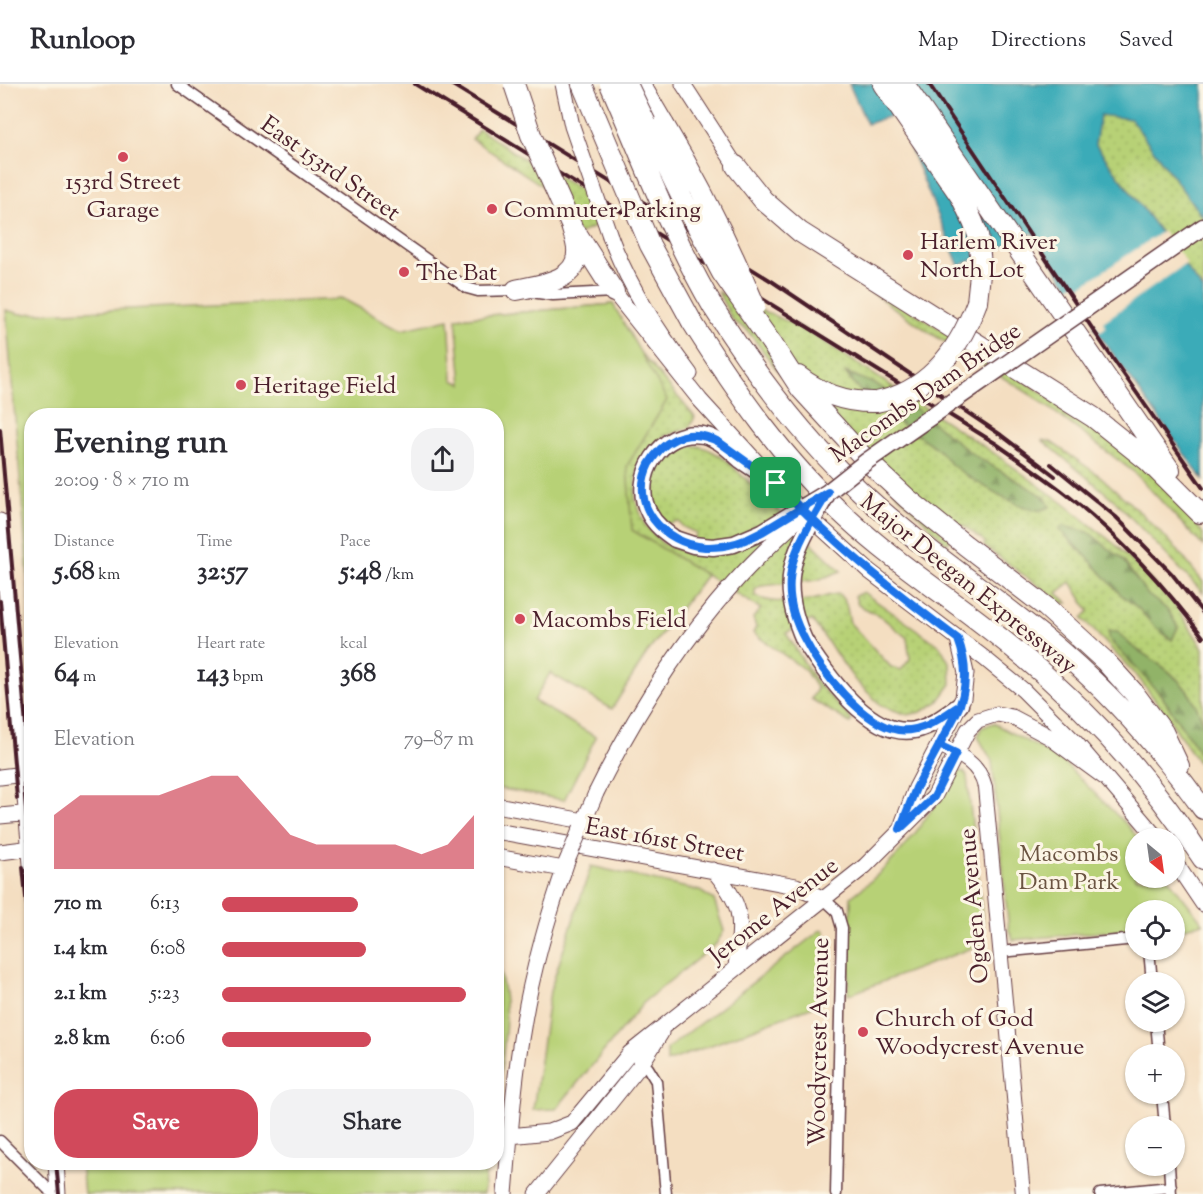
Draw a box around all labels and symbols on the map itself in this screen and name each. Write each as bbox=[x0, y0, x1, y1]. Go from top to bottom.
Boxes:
street label: East 153rd Street bbox=[253, 109, 407, 231]
marker: 153rd Street Garage bbox=[116, 150, 130, 164]
place label: 153rd Street Garage bbox=[65, 166, 181, 228]
place label: Commuter Parking bbox=[504, 194, 701, 228]
marker: Commuter Parking bbox=[485, 202, 499, 216]
place label: Harlem River North Lot bbox=[920, 226, 1057, 288]
marker: Harlem River North Lot bbox=[901, 248, 915, 262]
place label: The Bat bbox=[416, 257, 497, 291]
marker: The Bat bbox=[397, 265, 411, 279]
street label: Macombs Dam Bridge bbox=[824, 315, 1028, 472]
place label: Heritage Field bbox=[253, 370, 397, 404]
marker: Heritage Field bbox=[234, 378, 248, 392]
pin bbox=[750, 457, 801, 508]
street label: Major Deegan Expressway bbox=[852, 486, 1084, 683]
place label: Macombs Field bbox=[532, 604, 687, 638]
marker: Macombs Field bbox=[513, 612, 527, 626]
street label: East 161st Street bbox=[582, 810, 747, 872]
street label: Ogden Avenue bbox=[951, 827, 999, 985]
north arrow bbox=[1125, 828, 1185, 888]
park label: Macombs Dam Park bbox=[1019, 838, 1119, 900]
street label: Jerome Avenue bbox=[701, 850, 846, 974]
street label: Woodycrest Avenue bbox=[801, 937, 839, 1147]
place label: Church of God Woodycrest Avenue bbox=[875, 1003, 1084, 1065]
marker: Church of God Woodycrest Avenue bbox=[856, 1025, 870, 1039]

